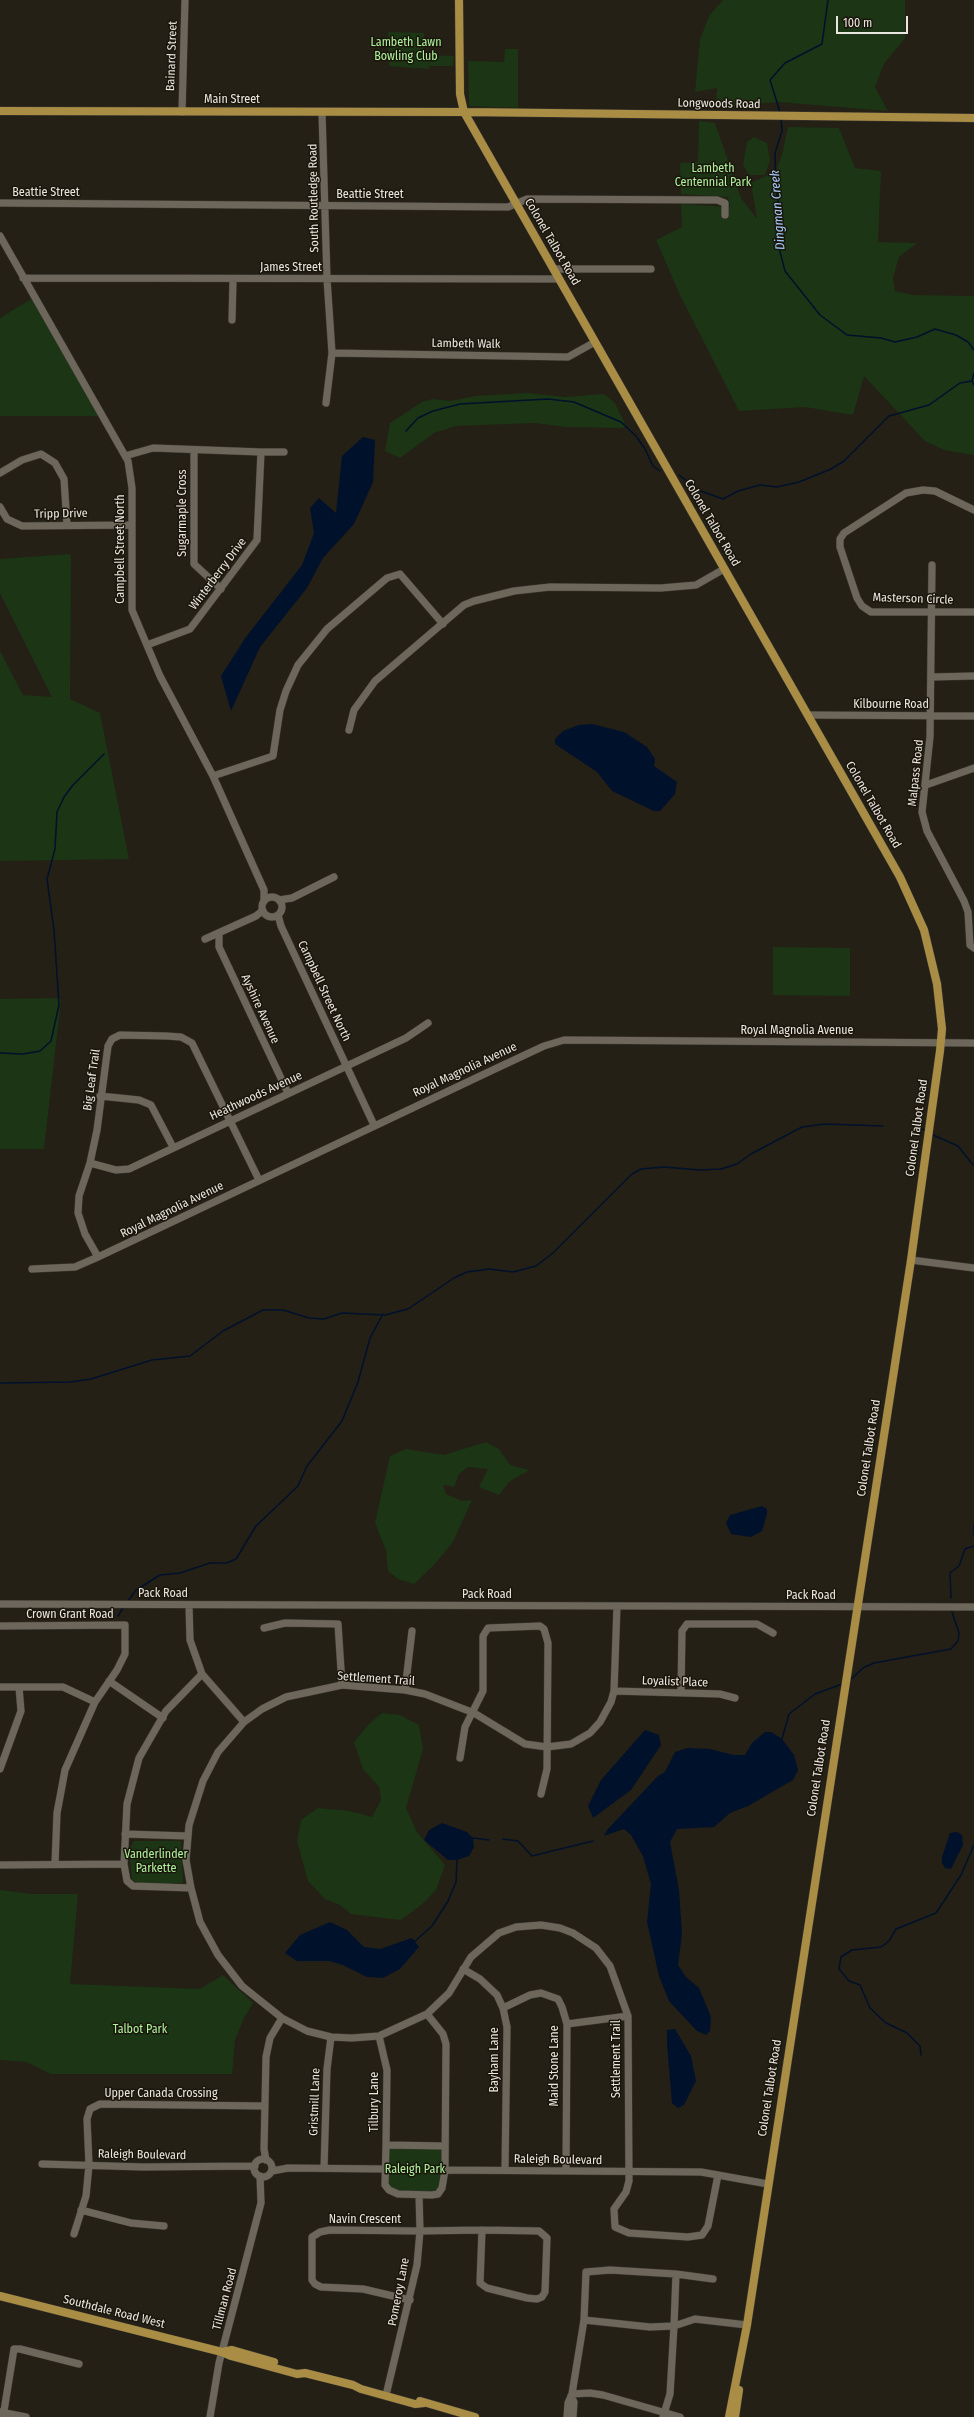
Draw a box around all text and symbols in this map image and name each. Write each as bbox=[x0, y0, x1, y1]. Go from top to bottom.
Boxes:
scale bar bbox=[838, 8, 910, 34]
text: 100 m bbox=[843, 16, 872, 30]
street label: Bainard Street bbox=[164, 21, 180, 91]
park label: Lambeth Lawn Bowling Club bbox=[371, 36, 441, 64]
street label: Main Street bbox=[204, 93, 260, 107]
street label: Longwoods Road bbox=[677, 96, 761, 112]
street label: South Routledge Road bbox=[306, 143, 322, 253]
park label: Lambeth Centennial Park bbox=[675, 162, 751, 190]
water label: Dingman Creek bbox=[767, 169, 789, 251]
street label: Beattie Street bbox=[12, 186, 80, 200]
street label: Beattie Street bbox=[336, 188, 404, 202]
street label: Colonel Talbot Road bbox=[521, 196, 583, 288]
street label: James Street bbox=[260, 261, 322, 275]
street label: Lambeth Walk bbox=[431, 336, 501, 352]
street label: Sugarmaple Cross bbox=[176, 469, 190, 557]
street label: Colonel Talbot Road bbox=[681, 477, 743, 569]
street label: Campbell Street North bbox=[114, 494, 128, 604]
street label: Tripp Drive bbox=[34, 506, 88, 522]
street label: Winterberry Drive bbox=[186, 535, 250, 613]
street label: Masterson Circle bbox=[872, 590, 954, 608]
street label: Kilbourne Road bbox=[853, 698, 929, 712]
street label: Malpass Road bbox=[905, 739, 927, 807]
street label: Colonel Talbot Road bbox=[842, 759, 904, 851]
street label: Campbell Street North bbox=[294, 938, 354, 1044]
street label: Ayshire Avenue bbox=[238, 972, 282, 1046]
street label: Royal Magnolia Avenue bbox=[740, 1024, 854, 1038]
street label: Royal Magnolia Avenue bbox=[411, 1040, 519, 1100]
street label: Big Leaf Trail bbox=[81, 1048, 103, 1112]
street label: Heathwoods Avenue bbox=[208, 1068, 304, 1124]
street label: Colonel Talbot Road bbox=[903, 1078, 931, 1178]
street label: Royal Magnolia Avenue bbox=[118, 1179, 226, 1241]
street label: Colonel Talbot Road bbox=[854, 1398, 884, 1498]
street label: Pack Road bbox=[138, 1587, 188, 1601]
street label: Pack Road bbox=[462, 1588, 512, 1602]
street label: Pack Road bbox=[786, 1589, 836, 1603]
street label: Crown Grant Road bbox=[26, 1608, 114, 1622]
street label: Settlement Trail bbox=[337, 1669, 415, 1689]
street label: Loyalist Place bbox=[642, 1674, 708, 1690]
street label: Colonel Talbot Road bbox=[804, 1718, 834, 1818]
park label: Vanderlinder Parkette bbox=[124, 1848, 188, 1876]
street label: Settlement Trail bbox=[610, 2020, 624, 2098]
park label: Talbot Park bbox=[113, 2023, 167, 2037]
street label: Maid Stone Lane bbox=[548, 2025, 562, 2107]
street label: Bayham Lane bbox=[488, 2027, 502, 2093]
street label: Colonel Talbot Road bbox=[755, 2038, 785, 2138]
street label: Gristmill Lane bbox=[307, 2068, 323, 2136]
street label: Tilbury Lane bbox=[368, 2072, 382, 2132]
street label: Upper Canada Crossing bbox=[104, 2087, 218, 2101]
street label: Raleigh Boulevard bbox=[98, 2147, 186, 2163]
street label: Raleigh Boulevard bbox=[514, 2152, 602, 2168]
park label: Raleigh Park bbox=[385, 2163, 445, 2177]
street label: Navin Crescent bbox=[329, 2213, 401, 2227]
street label: Pomeroy Lane bbox=[385, 2257, 413, 2327]
street label: Tillman Road bbox=[210, 2266, 240, 2332]
street label: Southdale Road West bbox=[62, 2292, 166, 2332]

